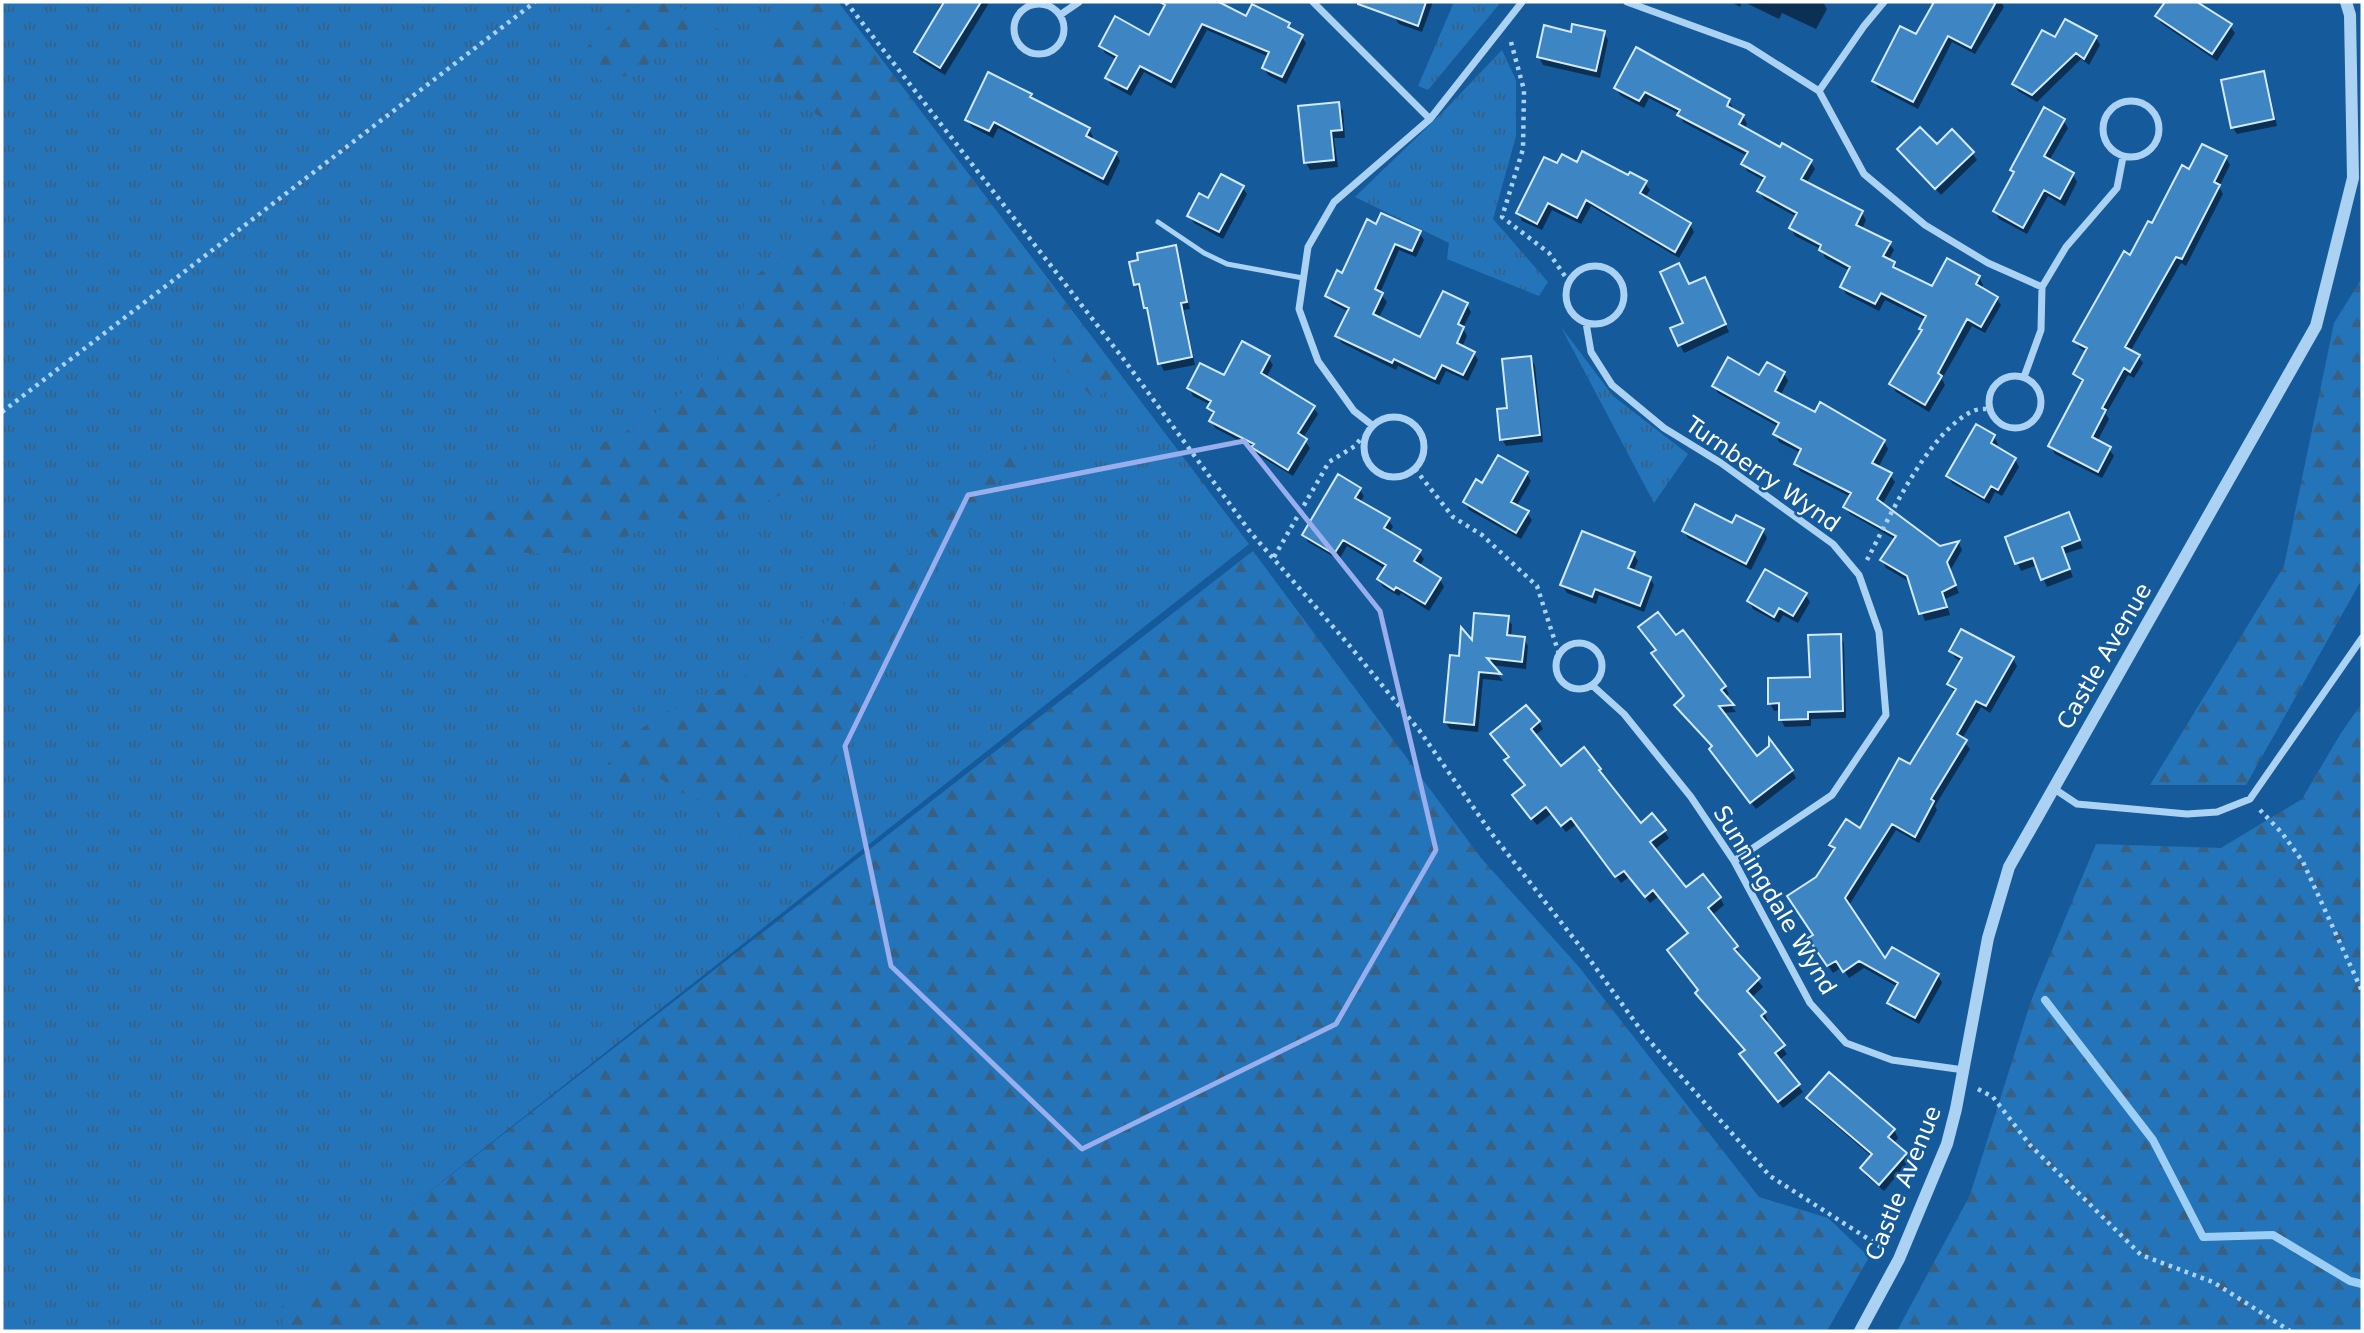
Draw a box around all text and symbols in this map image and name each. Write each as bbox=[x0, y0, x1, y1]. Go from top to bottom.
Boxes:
street label: Turnberry Wynd bbox=[1680, 411, 1845, 537]
street label: Castle Avenue bbox=[2052, 578, 2156, 734]
street label: Sunningdale Wynd bbox=[1708, 801, 1842, 999]
street label: Castle Avenue bbox=[1860, 1102, 1946, 1264]

